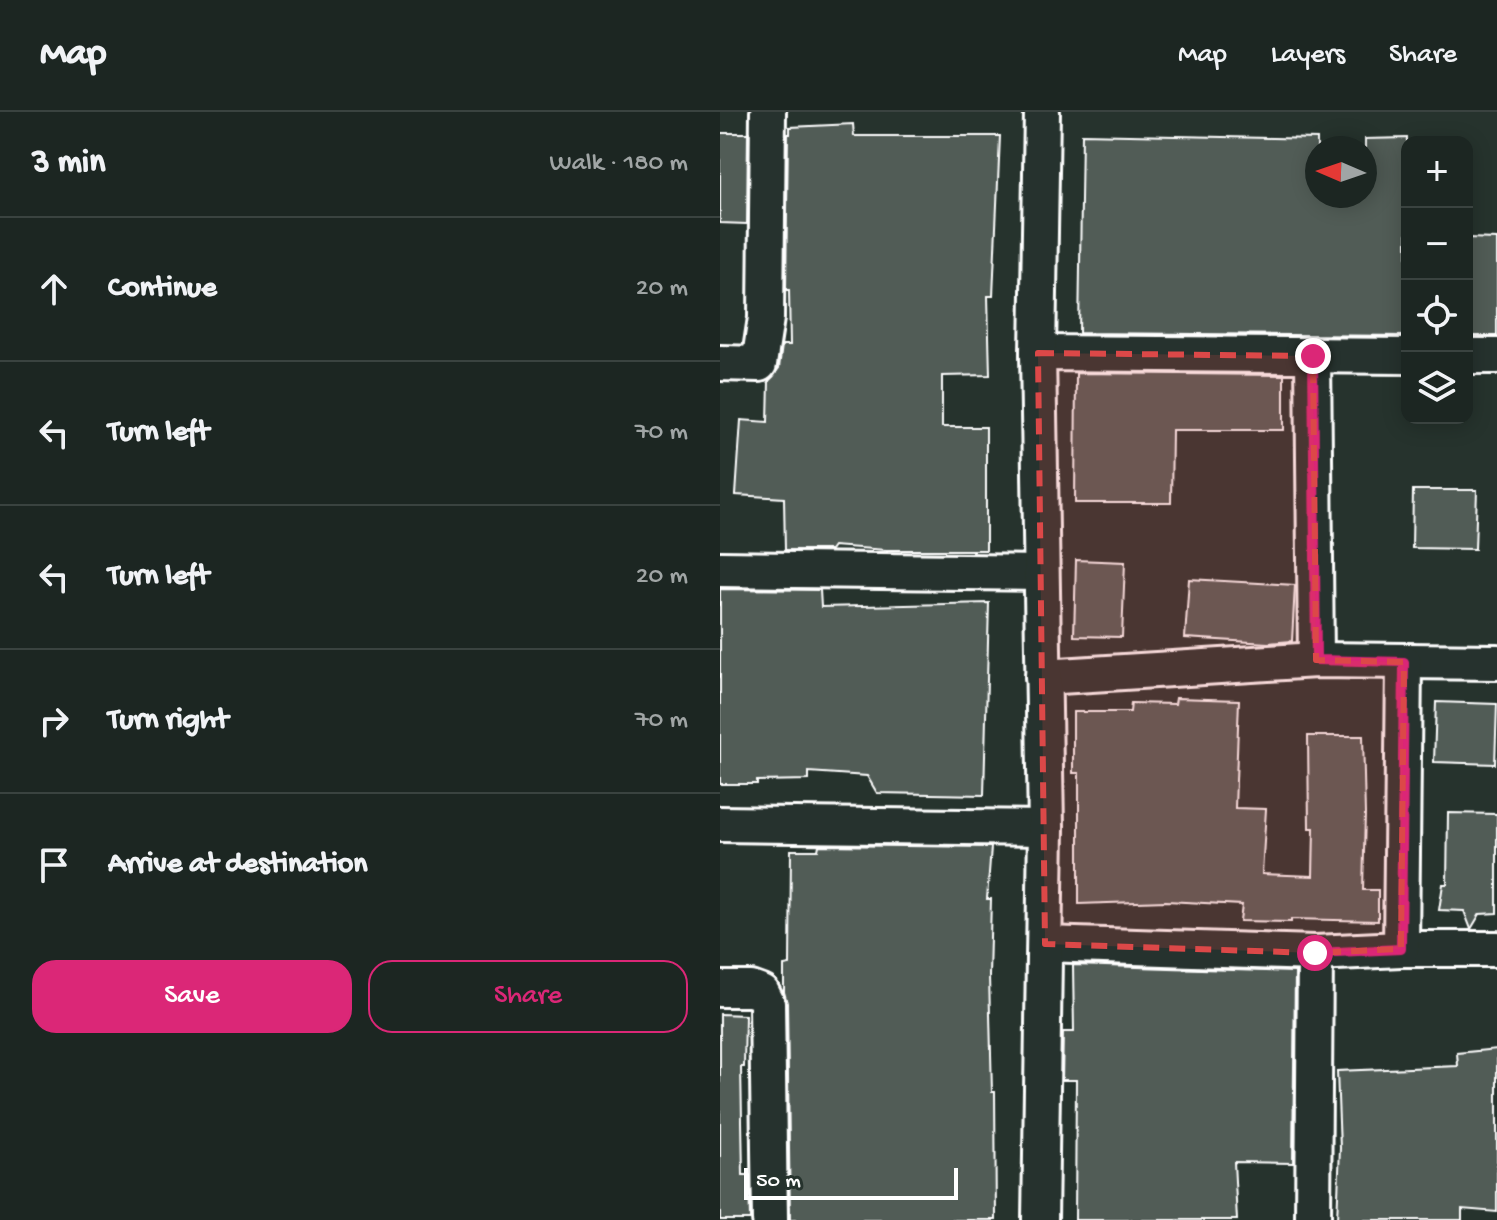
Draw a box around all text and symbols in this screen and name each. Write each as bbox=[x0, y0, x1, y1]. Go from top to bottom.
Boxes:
text: Map bbox=[40, 33, 106, 77]
text: Map bbox=[1178, 39, 1227, 72]
text: Layers bbox=[1271, 39, 1345, 72]
text: Share bbox=[1389, 39, 1457, 72]
north arrow bbox=[1305, 136, 1377, 208]
map controls bbox=[1401, 136, 1473, 424]
button: + bbox=[1401, 136, 1473, 208]
text: 3 min bbox=[32, 144, 105, 184]
text: Walk · 180 m bbox=[550, 149, 688, 180]
button: − bbox=[1401, 208, 1473, 280]
icon: ahead bbox=[32, 267, 76, 311]
text: Continue bbox=[108, 272, 217, 307]
text: 20 m bbox=[636, 274, 688, 305]
button: locate bbox=[1401, 280, 1473, 352]
route end bbox=[1295, 338, 1331, 374]
button: layers bbox=[1401, 352, 1473, 424]
icon: left bbox=[32, 411, 76, 455]
text: Turn left bbox=[108, 416, 209, 451]
text: 70 m bbox=[635, 418, 688, 449]
icon: left bbox=[32, 555, 76, 599]
text: Turn left bbox=[108, 560, 209, 595]
text: 20 m bbox=[636, 562, 688, 593]
icon: right bbox=[32, 699, 76, 743]
text: Turn right bbox=[108, 704, 228, 739]
text: 70 m bbox=[635, 706, 688, 737]
icon: arrive bbox=[32, 843, 76, 887]
text: Arrive at destination bbox=[108, 848, 368, 883]
route start bbox=[1297, 935, 1333, 971]
button: Save bbox=[32, 960, 352, 1033]
button: Share bbox=[368, 960, 688, 1033]
scale bar bbox=[744, 1164, 958, 1200]
text: 50 m bbox=[756, 1169, 801, 1195]

